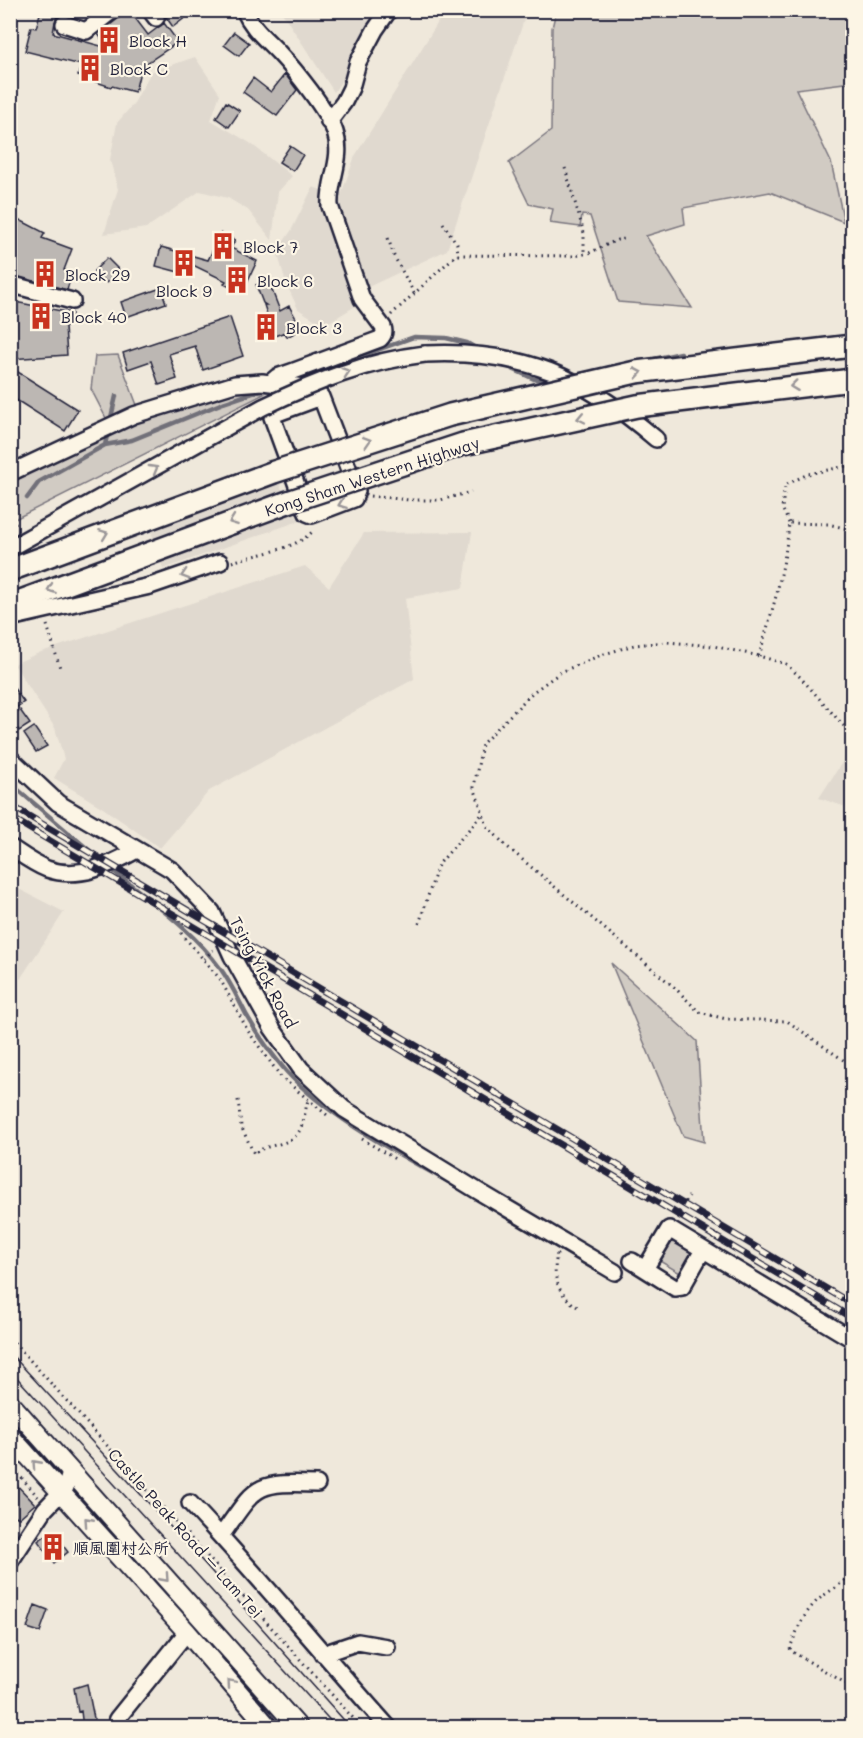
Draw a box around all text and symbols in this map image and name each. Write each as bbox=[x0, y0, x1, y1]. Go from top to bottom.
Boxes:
building icon: Block H bbox=[94, 25, 124, 55]
place label: Block H bbox=[129, 30, 187, 51]
building icon: Block C bbox=[75, 53, 105, 83]
place label: Block C bbox=[110, 58, 168, 79]
building icon: Block 7 bbox=[208, 231, 238, 261]
place label: Block 7 bbox=[243, 236, 298, 257]
building icon: Block 9 bbox=[169, 248, 199, 278]
building icon: Block 29 bbox=[30, 259, 60, 289]
place label: Block 29 bbox=[65, 264, 130, 285]
building icon: Block 6 bbox=[222, 265, 252, 295]
place label: Block 6 bbox=[257, 270, 313, 291]
place label: Block 9 bbox=[156, 280, 212, 301]
building icon: Block 40 bbox=[26, 301, 56, 331]
place label: Block 40 bbox=[61, 306, 127, 327]
building icon: Block 3 bbox=[251, 312, 281, 342]
place label: Block 3 bbox=[286, 317, 342, 338]
one-way arrow bbox=[340, 366, 351, 379]
one-way arrow bbox=[633, 367, 642, 379]
one-way arrow bbox=[790, 380, 799, 392]
one-way arrow bbox=[576, 411, 586, 424]
street label: Kong Sham Western Highway bbox=[262, 431, 482, 521]
one-way arrow bbox=[361, 436, 372, 448]
one-way arrow bbox=[147, 465, 158, 476]
one-way arrow bbox=[337, 497, 348, 509]
one-way arrow bbox=[229, 514, 239, 527]
one-way arrow bbox=[98, 529, 109, 541]
one-way arrow bbox=[180, 567, 191, 580]
one-way arrow bbox=[46, 582, 57, 594]
street label: Tsing Yick Road bbox=[226, 913, 302, 1031]
street label: Castle Peak Road – Lam Tei bbox=[104, 1444, 268, 1622]
one-way arrow bbox=[32, 1460, 43, 1470]
one-way arrow bbox=[84, 1517, 95, 1528]
building icon: 順風圍村公所 bbox=[38, 1532, 68, 1562]
place label: 順風圍村公所 bbox=[73, 1537, 169, 1558]
one-way arrow bbox=[158, 1572, 169, 1582]
one-way arrow bbox=[227, 1679, 238, 1690]

